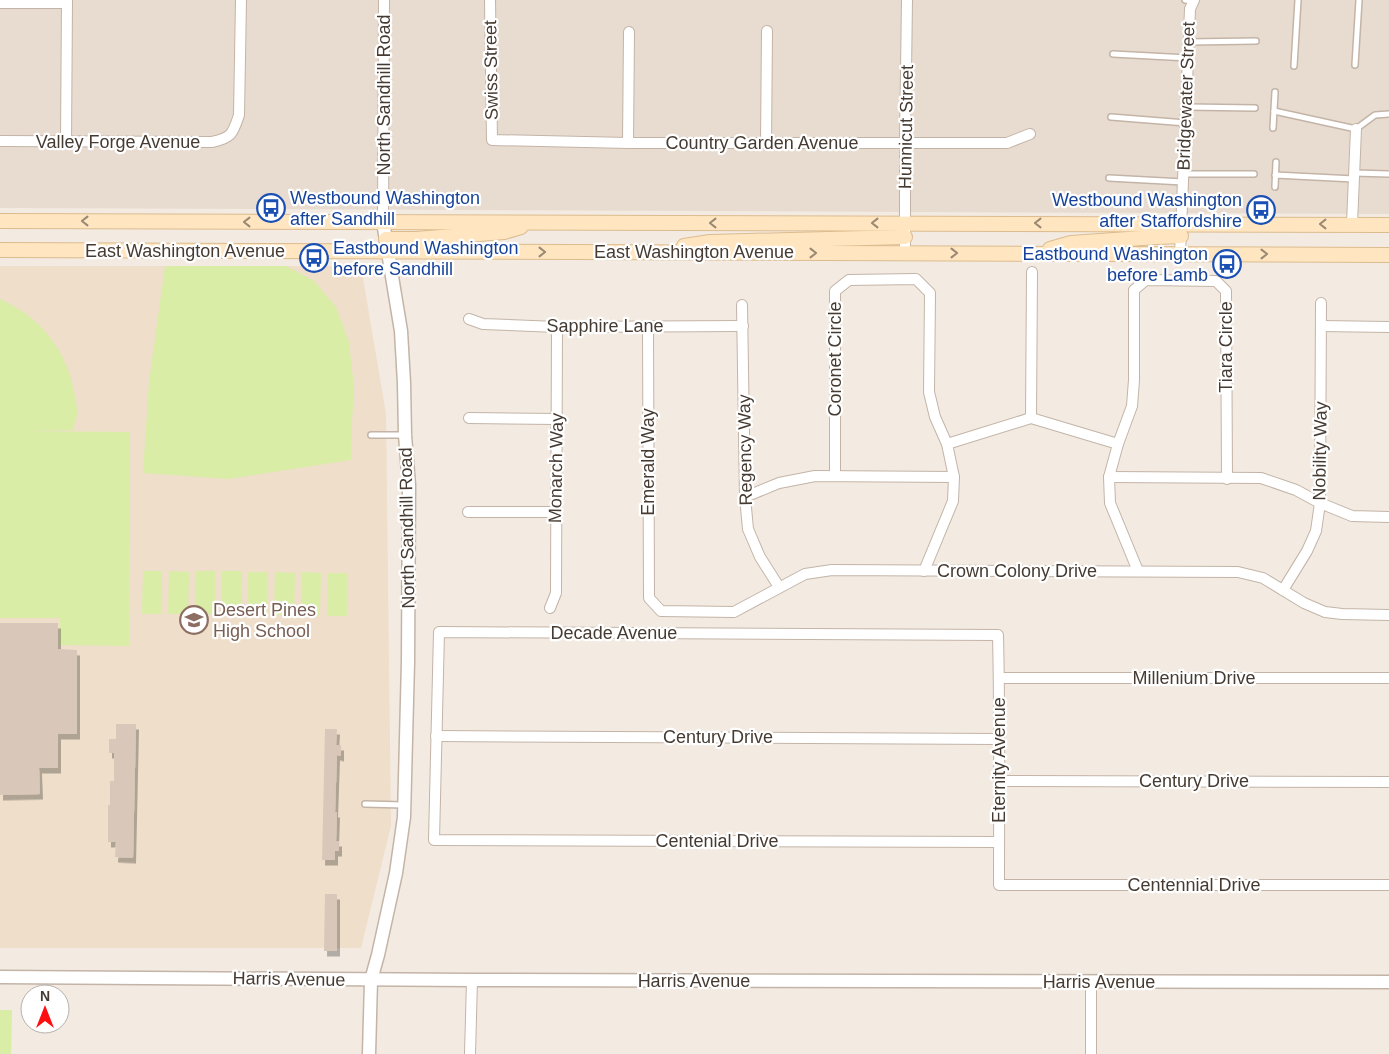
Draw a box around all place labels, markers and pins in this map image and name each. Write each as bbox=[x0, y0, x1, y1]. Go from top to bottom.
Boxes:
place label: Westbound Washington after Sandhill bbox=[290, 188, 480, 229]
place label: Westbound Washington after Staffordshire bbox=[1052, 190, 1242, 231]
bus stop icon: Westbound Washington after Sandhill bbox=[256, 193, 286, 223]
bus stop icon: Westbound Washington after Staffordshire bbox=[1246, 195, 1276, 225]
place label: Eastbound Washington before Sandhill bbox=[333, 238, 518, 279]
bus stop icon: Eastbound Washington before Sandhill bbox=[299, 243, 329, 273]
place label: Eastbound Washington before Lamb bbox=[1023, 244, 1208, 285]
bus stop icon: Eastbound Washington before Lamb bbox=[1212, 249, 1242, 279]
place label: Desert Pines High School bbox=[213, 600, 316, 641]
school or university icon: Desert Pines High School bbox=[179, 605, 209, 635]

